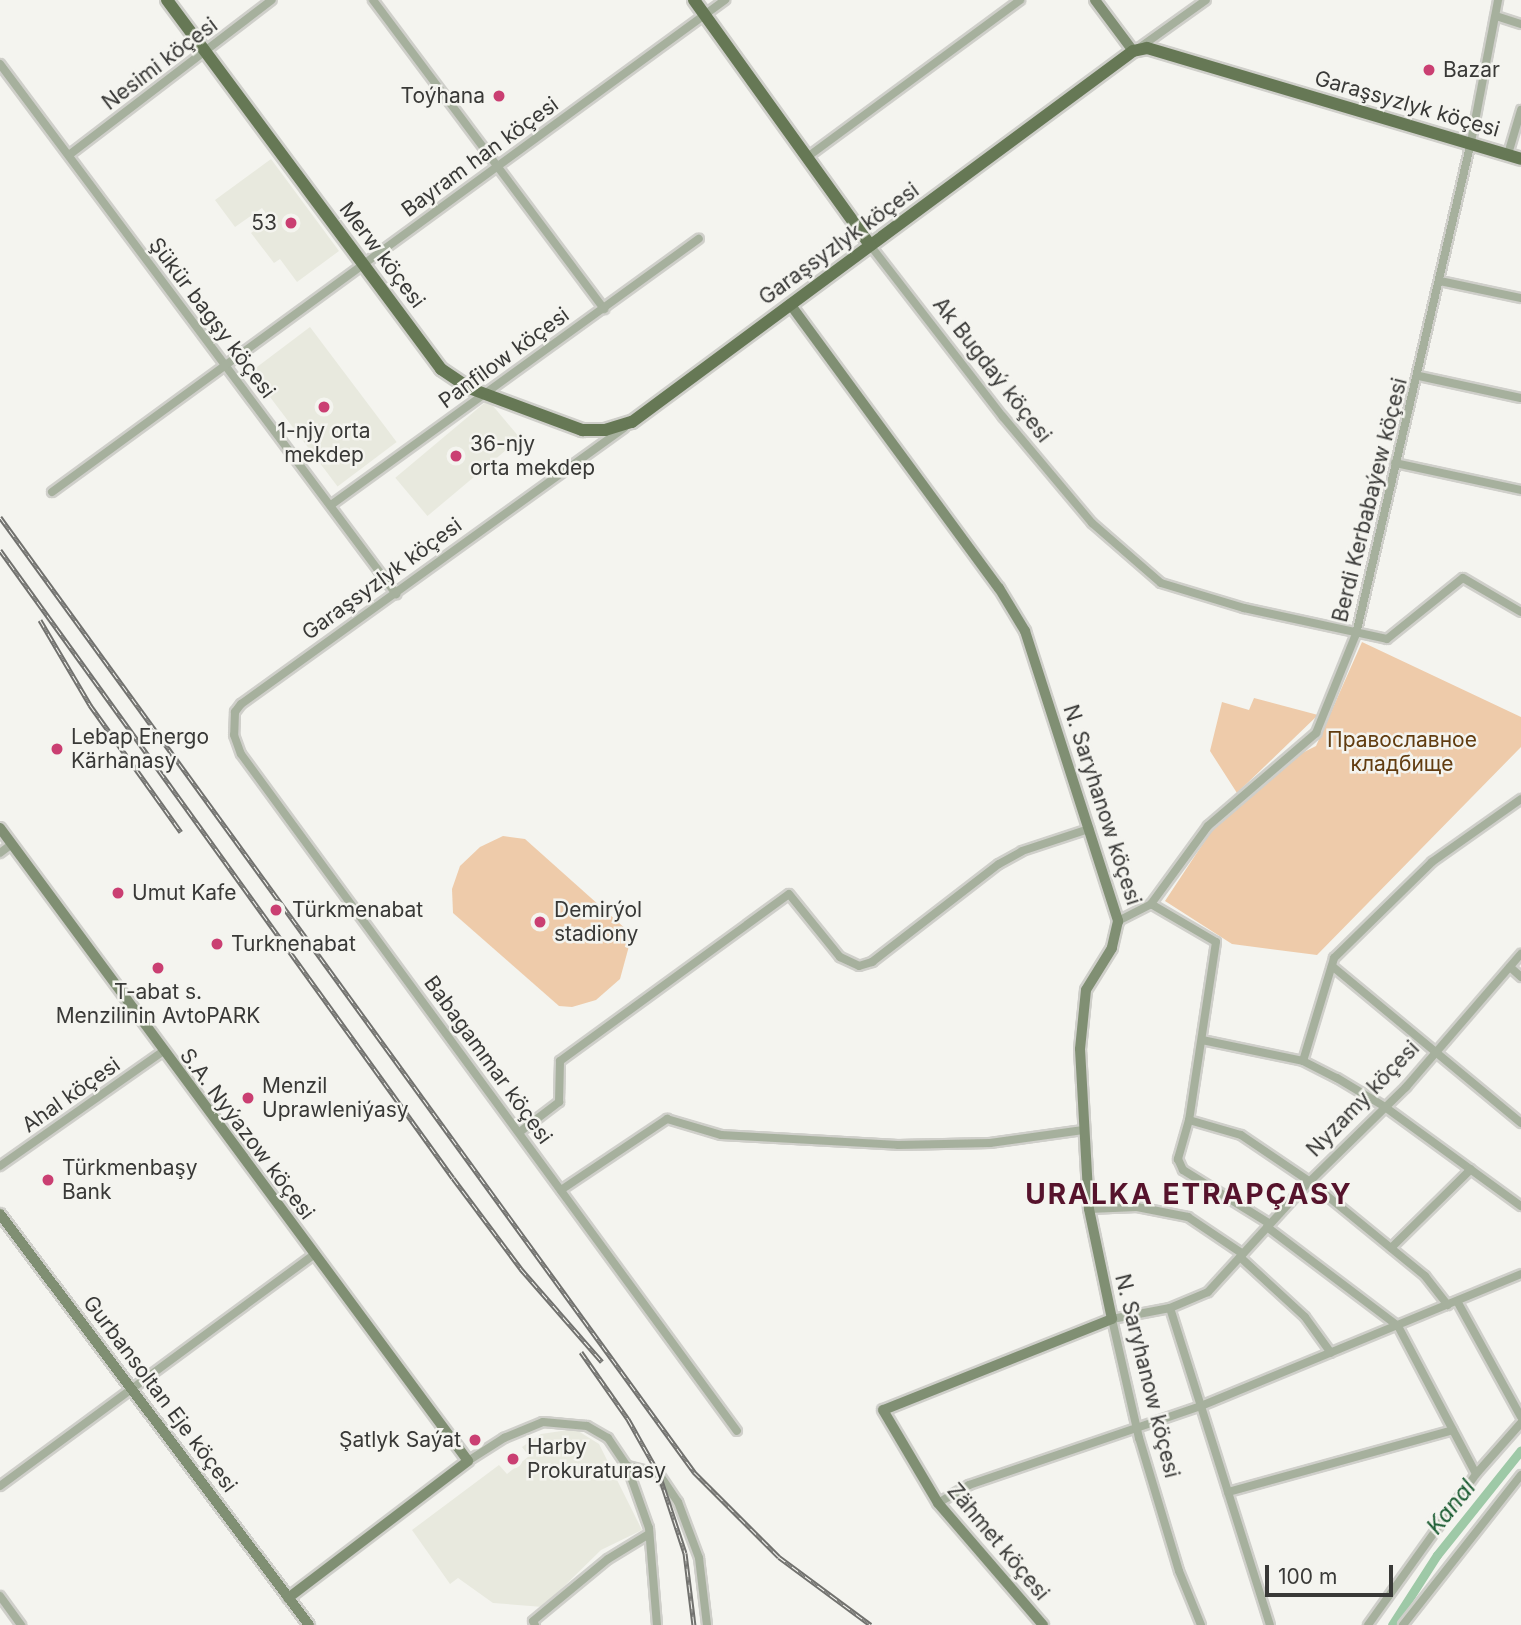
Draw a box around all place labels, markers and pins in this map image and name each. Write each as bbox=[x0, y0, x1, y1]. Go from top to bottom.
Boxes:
place label: Bazar bbox=[1443, 57, 1500, 83]
marker: Bazar bbox=[1421, 62, 1437, 78]
place label: Toýhana bbox=[401, 83, 485, 109]
marker: Toýhana bbox=[491, 88, 507, 104]
place label: 53 bbox=[251, 210, 277, 236]
marker: 53 bbox=[283, 215, 299, 231]
marker: 1-njy orta mekdep bbox=[316, 399, 332, 415]
place label: 1-njy orta mekdep bbox=[278, 418, 370, 468]
place label: 36-njy orta mekdep bbox=[470, 431, 595, 481]
marker: 36-njy orta mekdep bbox=[448, 448, 464, 464]
place label: Lebap Energo Kärhanasy bbox=[71, 724, 209, 774]
marker: Lebap Energo Kärhanasy bbox=[49, 741, 65, 757]
place label: Umut Kafe bbox=[132, 880, 237, 906]
marker: Umut Kafe bbox=[110, 885, 126, 901]
place label: Türkmenabat bbox=[292, 897, 423, 923]
place label: Demirýol stadiony bbox=[554, 897, 642, 947]
marker: Türkmenabat bbox=[266, 900, 286, 920]
marker: Demirýol stadiony bbox=[532, 914, 548, 930]
place label: Turknenabat bbox=[231, 931, 356, 957]
marker: Turknenabat bbox=[209, 936, 225, 952]
marker: T-abat s. Menzilinin AvtoPARK bbox=[150, 960, 166, 976]
place label: T-abat s. Menzilinin AvtoPARK bbox=[56, 979, 260, 1029]
place label: Menzil Uprawleniýasy bbox=[262, 1073, 409, 1123]
marker: Menzil Uprawleniýasy bbox=[240, 1090, 256, 1106]
place label: Türkmenbaşy Bank bbox=[62, 1155, 197, 1205]
marker: Türkmenbaşy Bank bbox=[40, 1172, 56, 1188]
place label: Şatlyk Saýat bbox=[339, 1427, 461, 1453]
marker: Şatlyk Saýat bbox=[467, 1432, 483, 1448]
place label: Harby Prokuraturasy bbox=[527, 1434, 666, 1484]
marker: Harby Prokuraturasy bbox=[505, 1451, 521, 1467]

